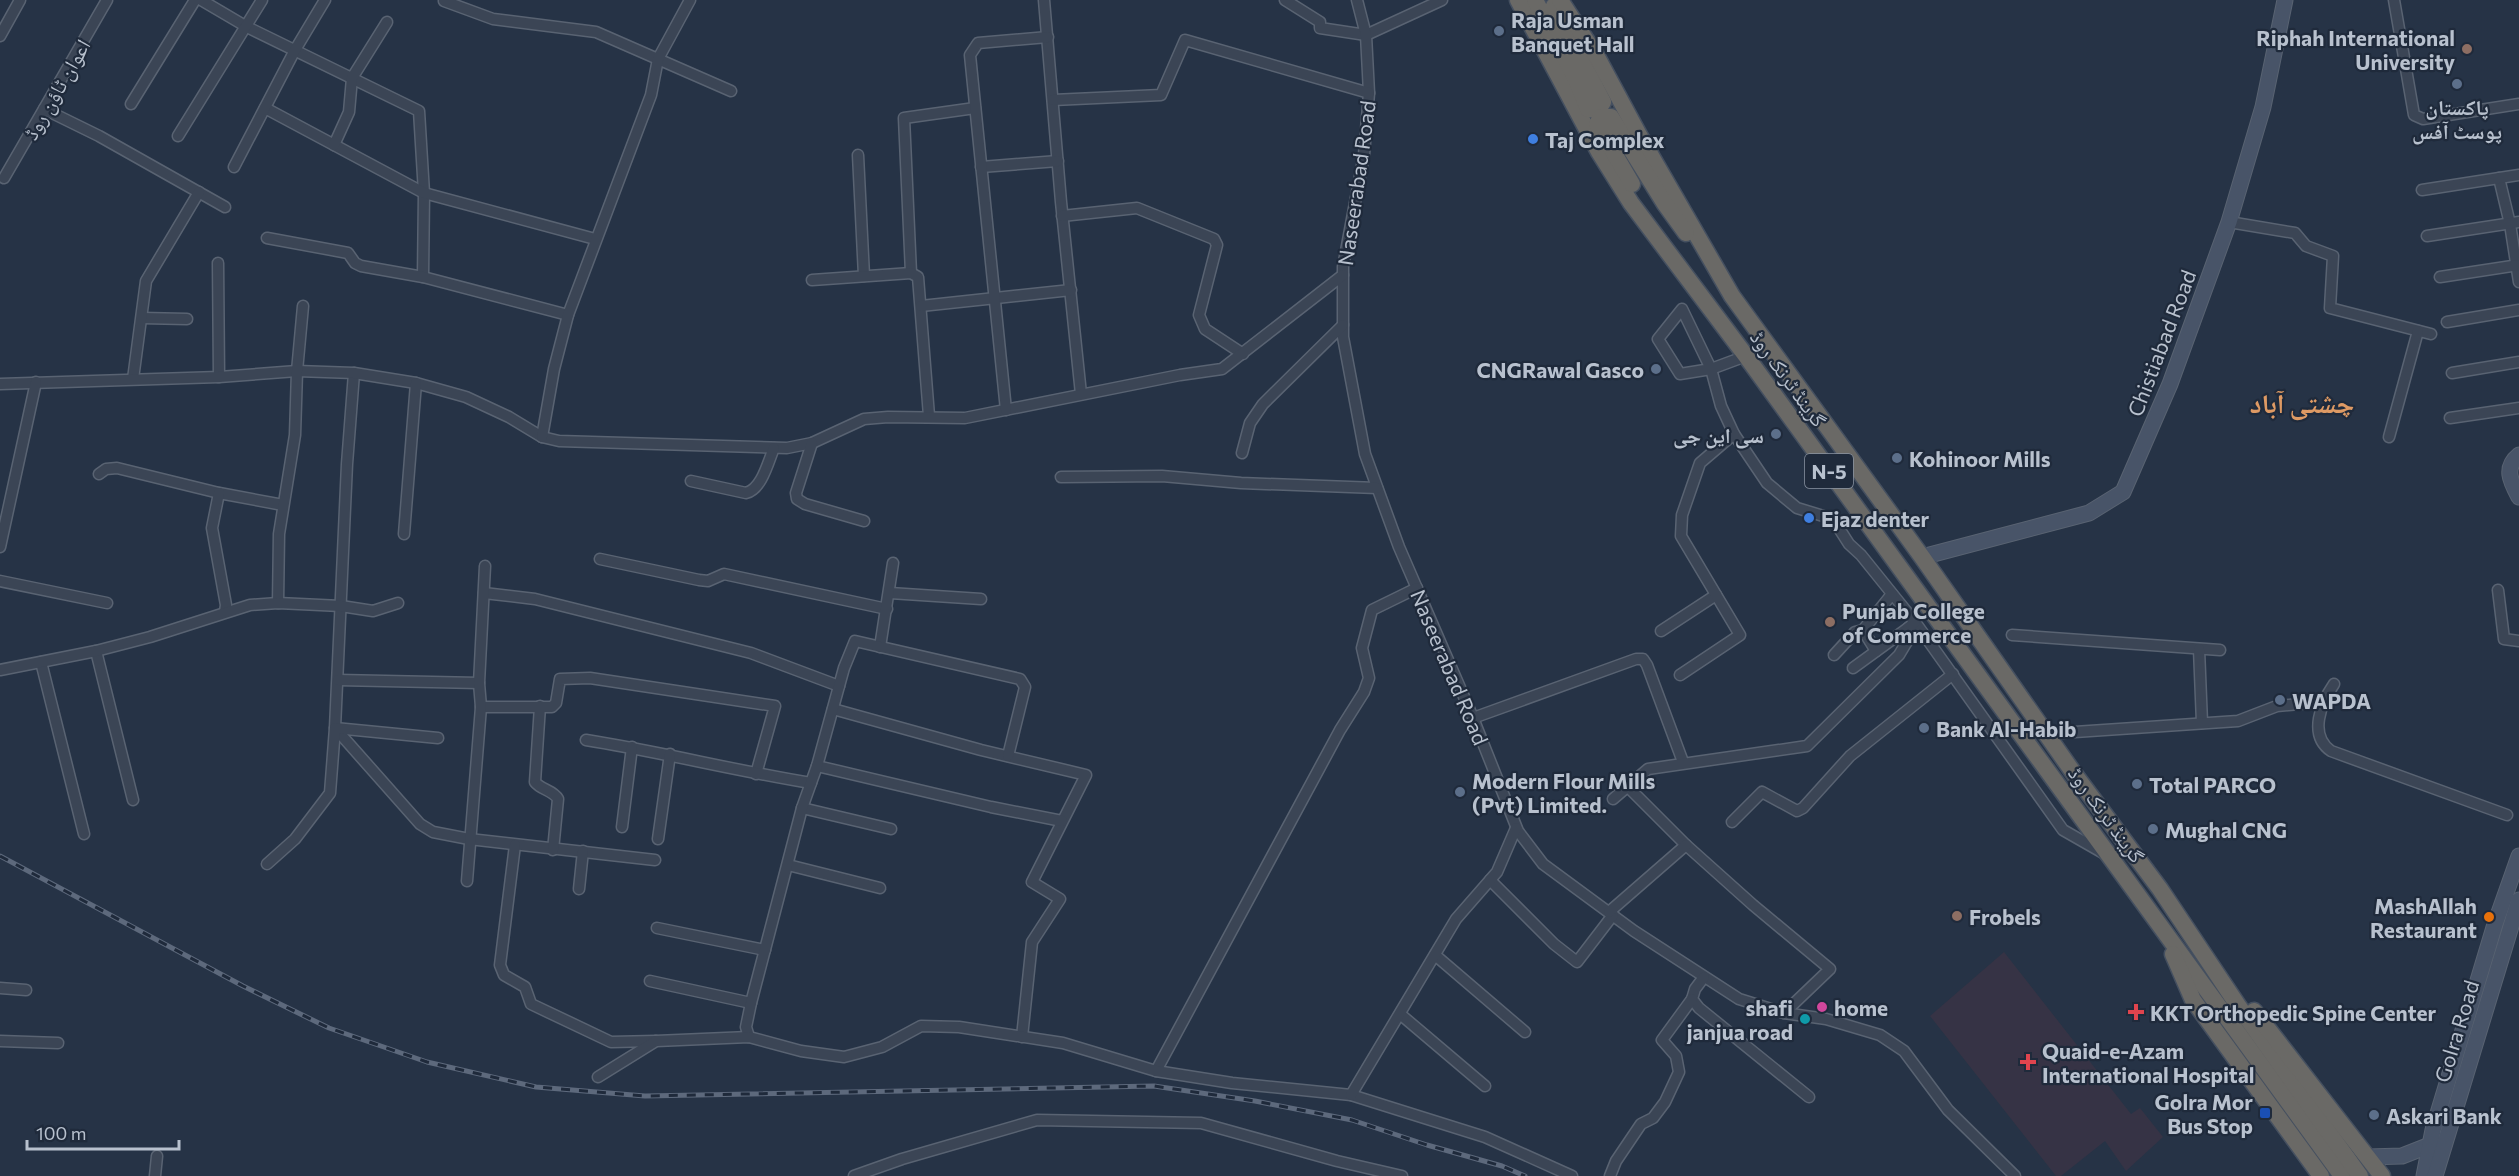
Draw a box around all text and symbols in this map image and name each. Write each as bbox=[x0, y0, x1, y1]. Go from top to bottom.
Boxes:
place label: Raja Usman Banquet Hall bbox=[1511, 7, 1635, 56]
marker: Raja Usman Banquet Hall bbox=[1492, 24, 1506, 38]
place label: Riphah International University bbox=[2256, 25, 2455, 74]
street label: اعوان ٹاؤن روڈ bbox=[17, 34, 96, 144]
marker: Riphah International University bbox=[2460, 42, 2474, 56]
marker: پاکستان پوسٹ آفس bbox=[2450, 77, 2464, 91]
place label: پاکستان پوسٹ آفس bbox=[2412, 94, 2502, 145]
street label: Naseerabad Road bbox=[1332, 99, 1380, 267]
place label: Taj Complex bbox=[1545, 127, 1664, 152]
marker: Taj Complex bbox=[1526, 132, 1540, 146]
street label: Chistiabad Road bbox=[2122, 266, 2200, 420]
street label: گرینڈ ٹرنک روڈ bbox=[1745, 325, 1832, 431]
place label: CNGRawal Gasco bbox=[1476, 357, 1644, 382]
marker: CNGRawal Gasco bbox=[1649, 362, 1663, 376]
district label: چشتی آباد bbox=[2250, 386, 2354, 421]
place label: سی این جی bbox=[1673, 422, 1764, 449]
marker: سی این جی bbox=[1769, 427, 1783, 441]
place label: Kohinoor Mills bbox=[1909, 446, 2051, 471]
marker: Kohinoor Mills bbox=[1890, 451, 1904, 465]
road number: N-5 bbox=[1805, 454, 1853, 488]
place label: Ejaz denter bbox=[1821, 506, 1930, 531]
marker: Ejaz denter bbox=[1802, 511, 1816, 525]
street label: Naseerabad Road bbox=[1406, 586, 1494, 748]
place label: Punjab College of Commerce bbox=[1842, 598, 1985, 647]
marker: Punjab College of Commerce bbox=[1823, 615, 1837, 629]
place label: WAPDA bbox=[2292, 688, 2371, 713]
marker: WAPDA bbox=[2273, 693, 2287, 707]
place label: Bank Al-Habib bbox=[1936, 716, 2076, 741]
marker: Bank Al-Habib bbox=[1917, 721, 1931, 735]
street label: گرینڈ ٹرنک روڈ bbox=[2063, 761, 2150, 867]
place label: Modern Flour Mills (Pvt) Limited. bbox=[1472, 768, 1655, 817]
place label: Total PARCO bbox=[2149, 772, 2276, 797]
marker: Total PARCO bbox=[2130, 777, 2144, 791]
marker: Modern Flour Mills (Pvt) Limited. bbox=[1453, 785, 1467, 799]
place label: Mughal CNG bbox=[2165, 817, 2287, 842]
marker: Mughal CNG bbox=[2146, 822, 2160, 836]
place label: MashAllah Restaurant bbox=[2370, 893, 2477, 942]
place label: Frobels bbox=[1969, 904, 2041, 929]
marker: Frobels bbox=[1950, 909, 1964, 923]
marker: MashAllah Restaurant bbox=[2482, 910, 2496, 924]
street label: Golra Road bbox=[2429, 977, 2483, 1085]
place label: shafi janjua road bbox=[1686, 995, 1793, 1044]
place label: home bbox=[1834, 995, 1888, 1020]
marker: home bbox=[1815, 1000, 1829, 1014]
place label: KKT Orthopedic Spine Center bbox=[2150, 1000, 2437, 1025]
marker: KKT Orthopedic Spine Center bbox=[2127, 1003, 2145, 1021]
marker: shafi janjua road bbox=[1798, 1012, 1812, 1026]
place label: Quaid-e-Azam International Hospital bbox=[2042, 1038, 2255, 1087]
marker: Quaid-e-Azam International Hospital bbox=[2019, 1053, 2037, 1071]
place label: Golra Mor Bus Stop bbox=[2155, 1089, 2253, 1138]
place label: Askari Bank bbox=[2386, 1103, 2502, 1128]
marker: Golra Mor Bus Stop bbox=[2258, 1106, 2272, 1120]
marker: Askari Bank bbox=[2367, 1108, 2381, 1122]
scale bar bbox=[27, 1113, 178, 1151]
text: 100 m bbox=[36, 1122, 86, 1144]

